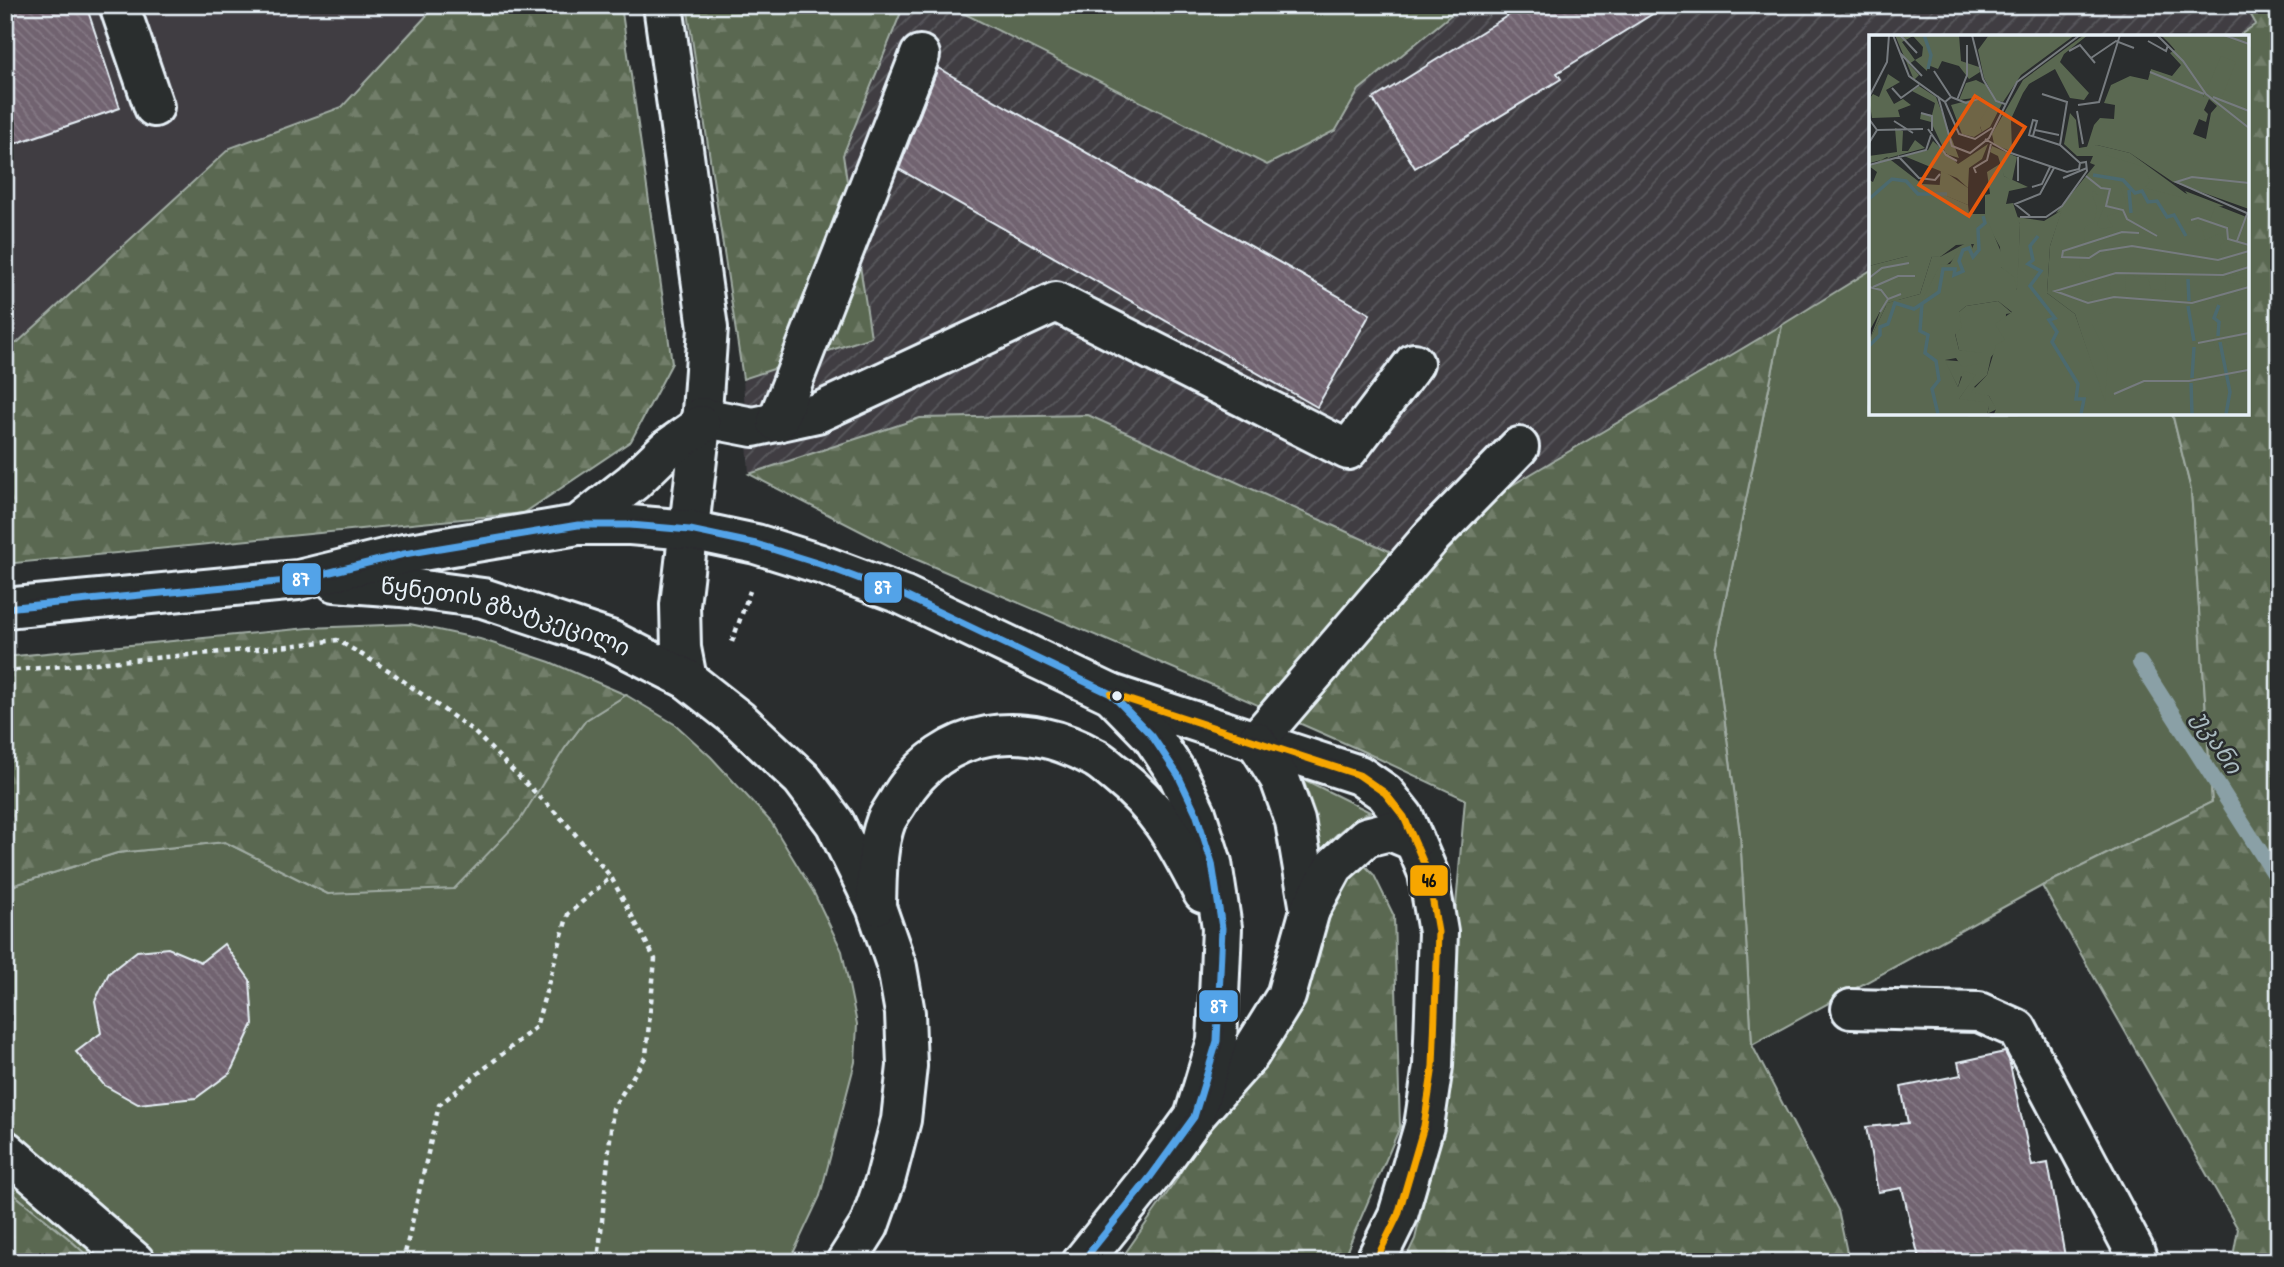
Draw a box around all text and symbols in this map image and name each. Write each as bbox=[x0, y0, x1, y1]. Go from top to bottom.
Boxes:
inset map bbox=[1869, 35, 2249, 415]
line badge: 87 bbox=[281, 562, 322, 596]
text: 87 bbox=[292, 566, 310, 592]
street label: წყნეთის გზატკეცილი bbox=[380, 570, 636, 663]
line badge: 87 bbox=[863, 571, 903, 604]
text: 87 bbox=[874, 574, 892, 600]
unlabelled marker bbox=[1110, 689, 1124, 703]
water label: უკანი bbox=[2185, 704, 2251, 780]
line badge: 46 bbox=[1409, 864, 1449, 897]
text: 46 bbox=[1422, 867, 1437, 893]
line badge: 87 bbox=[1198, 989, 1239, 1023]
text: 87 bbox=[1210, 993, 1228, 1019]

